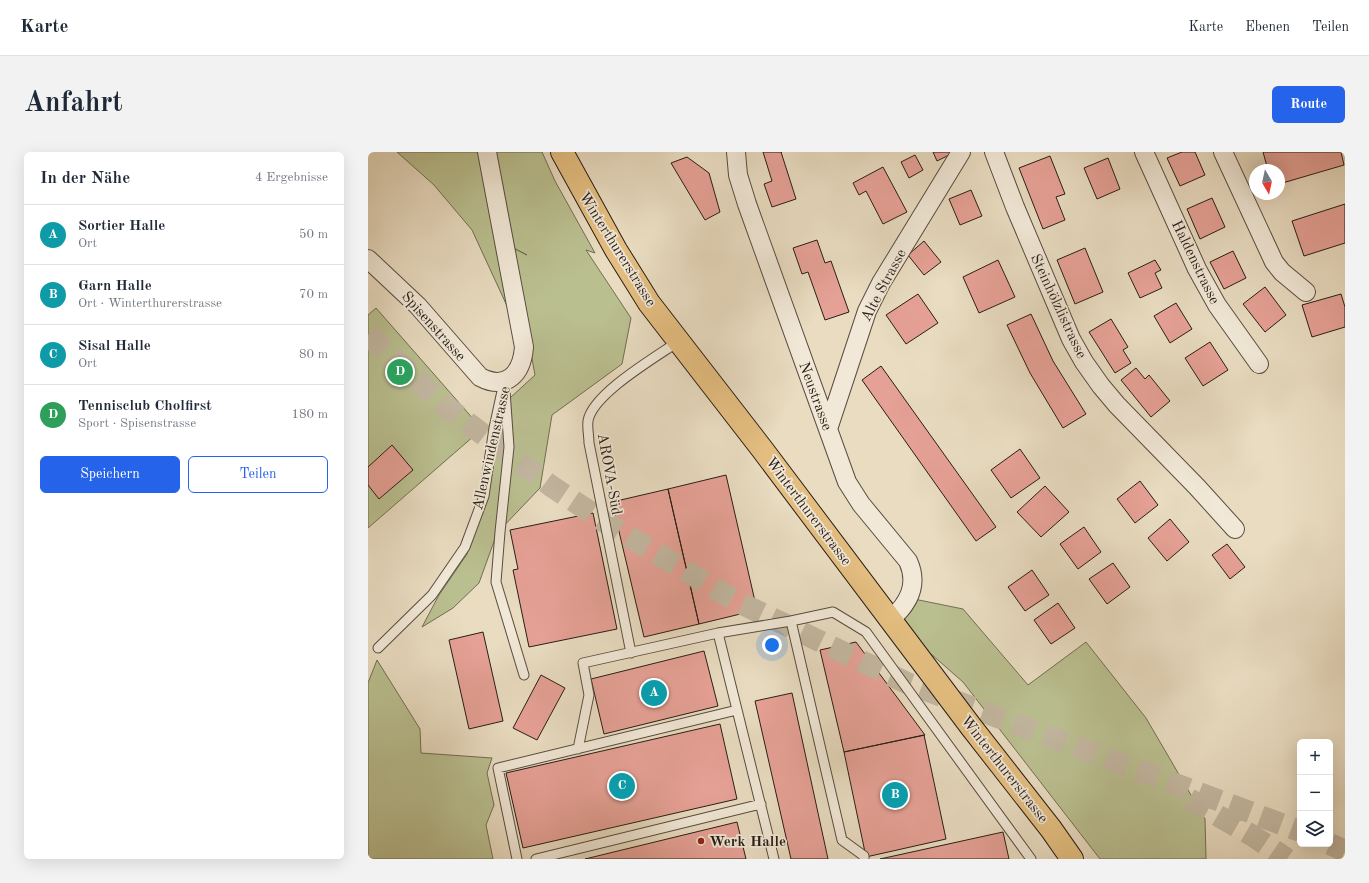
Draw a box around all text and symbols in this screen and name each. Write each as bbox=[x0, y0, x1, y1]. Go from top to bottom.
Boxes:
text: Karte bbox=[20, 18, 68, 37]
text: Karte bbox=[1189, 20, 1223, 34]
text: Ebenen bbox=[1245, 20, 1290, 34]
text: Teilen bbox=[1312, 20, 1349, 34]
button: Route bbox=[1272, 86, 1345, 123]
text: Anfahrt bbox=[24, 90, 123, 118]
north arrow bbox=[1249, 164, 1285, 200]
text: In der Nähe bbox=[40, 170, 130, 187]
text: 4 Ergebnisse bbox=[255, 171, 328, 184]
street label: Winterthurerstrasse bbox=[575, 190, 658, 310]
street label: Haldenstrasse bbox=[1168, 218, 1221, 307]
text: Sortier Halle bbox=[78, 219, 165, 234]
text: A bbox=[48, 228, 58, 241]
text: 50 m bbox=[299, 228, 328, 241]
text: Ort bbox=[78, 237, 97, 250]
street label: Alte Strasse bbox=[859, 247, 910, 324]
street label: Steinhölzlistrasse bbox=[1027, 252, 1088, 361]
text: Garn Halle bbox=[78, 279, 152, 294]
text: B bbox=[48, 288, 58, 301]
text: 70 m bbox=[299, 288, 328, 301]
street label: Spisenstrasse bbox=[398, 289, 468, 365]
text: Ort · Winterthurerstrasse bbox=[78, 297, 222, 310]
text: Sisal Halle bbox=[78, 339, 151, 354]
text: C bbox=[49, 348, 57, 361]
text: 80 m bbox=[299, 348, 328, 361]
text: Ort bbox=[78, 357, 97, 370]
pin: D bbox=[387, 357, 413, 387]
street label: Neustrasse bbox=[795, 360, 834, 433]
street label: Allenwindenstrasse bbox=[471, 385, 514, 512]
text: Tennisclub Cholfirst bbox=[78, 399, 212, 414]
text: D bbox=[48, 408, 58, 421]
text: 180 m bbox=[291, 408, 328, 421]
text: Sport · Spisenstrasse bbox=[78, 417, 196, 430]
street label: AROVA-Süd bbox=[594, 432, 623, 517]
street label: Winterthurerstrasse bbox=[762, 455, 853, 569]
button: Speichern bbox=[40, 456, 180, 493]
button: Teilen bbox=[188, 456, 328, 493]
your location bbox=[762, 635, 782, 655]
pin: A bbox=[641, 678, 667, 708]
street label: Winterthurerstrasse bbox=[957, 713, 1050, 826]
map controls bbox=[1297, 739, 1333, 847]
button: + bbox=[1297, 739, 1333, 775]
pin: C bbox=[609, 771, 635, 801]
button: − bbox=[1297, 775, 1333, 811]
pin: B bbox=[882, 780, 908, 810]
button: layers bbox=[1297, 811, 1333, 847]
place label: Werk Halle bbox=[709, 835, 786, 850]
marker: Werk Halle bbox=[696, 836, 706, 846]

